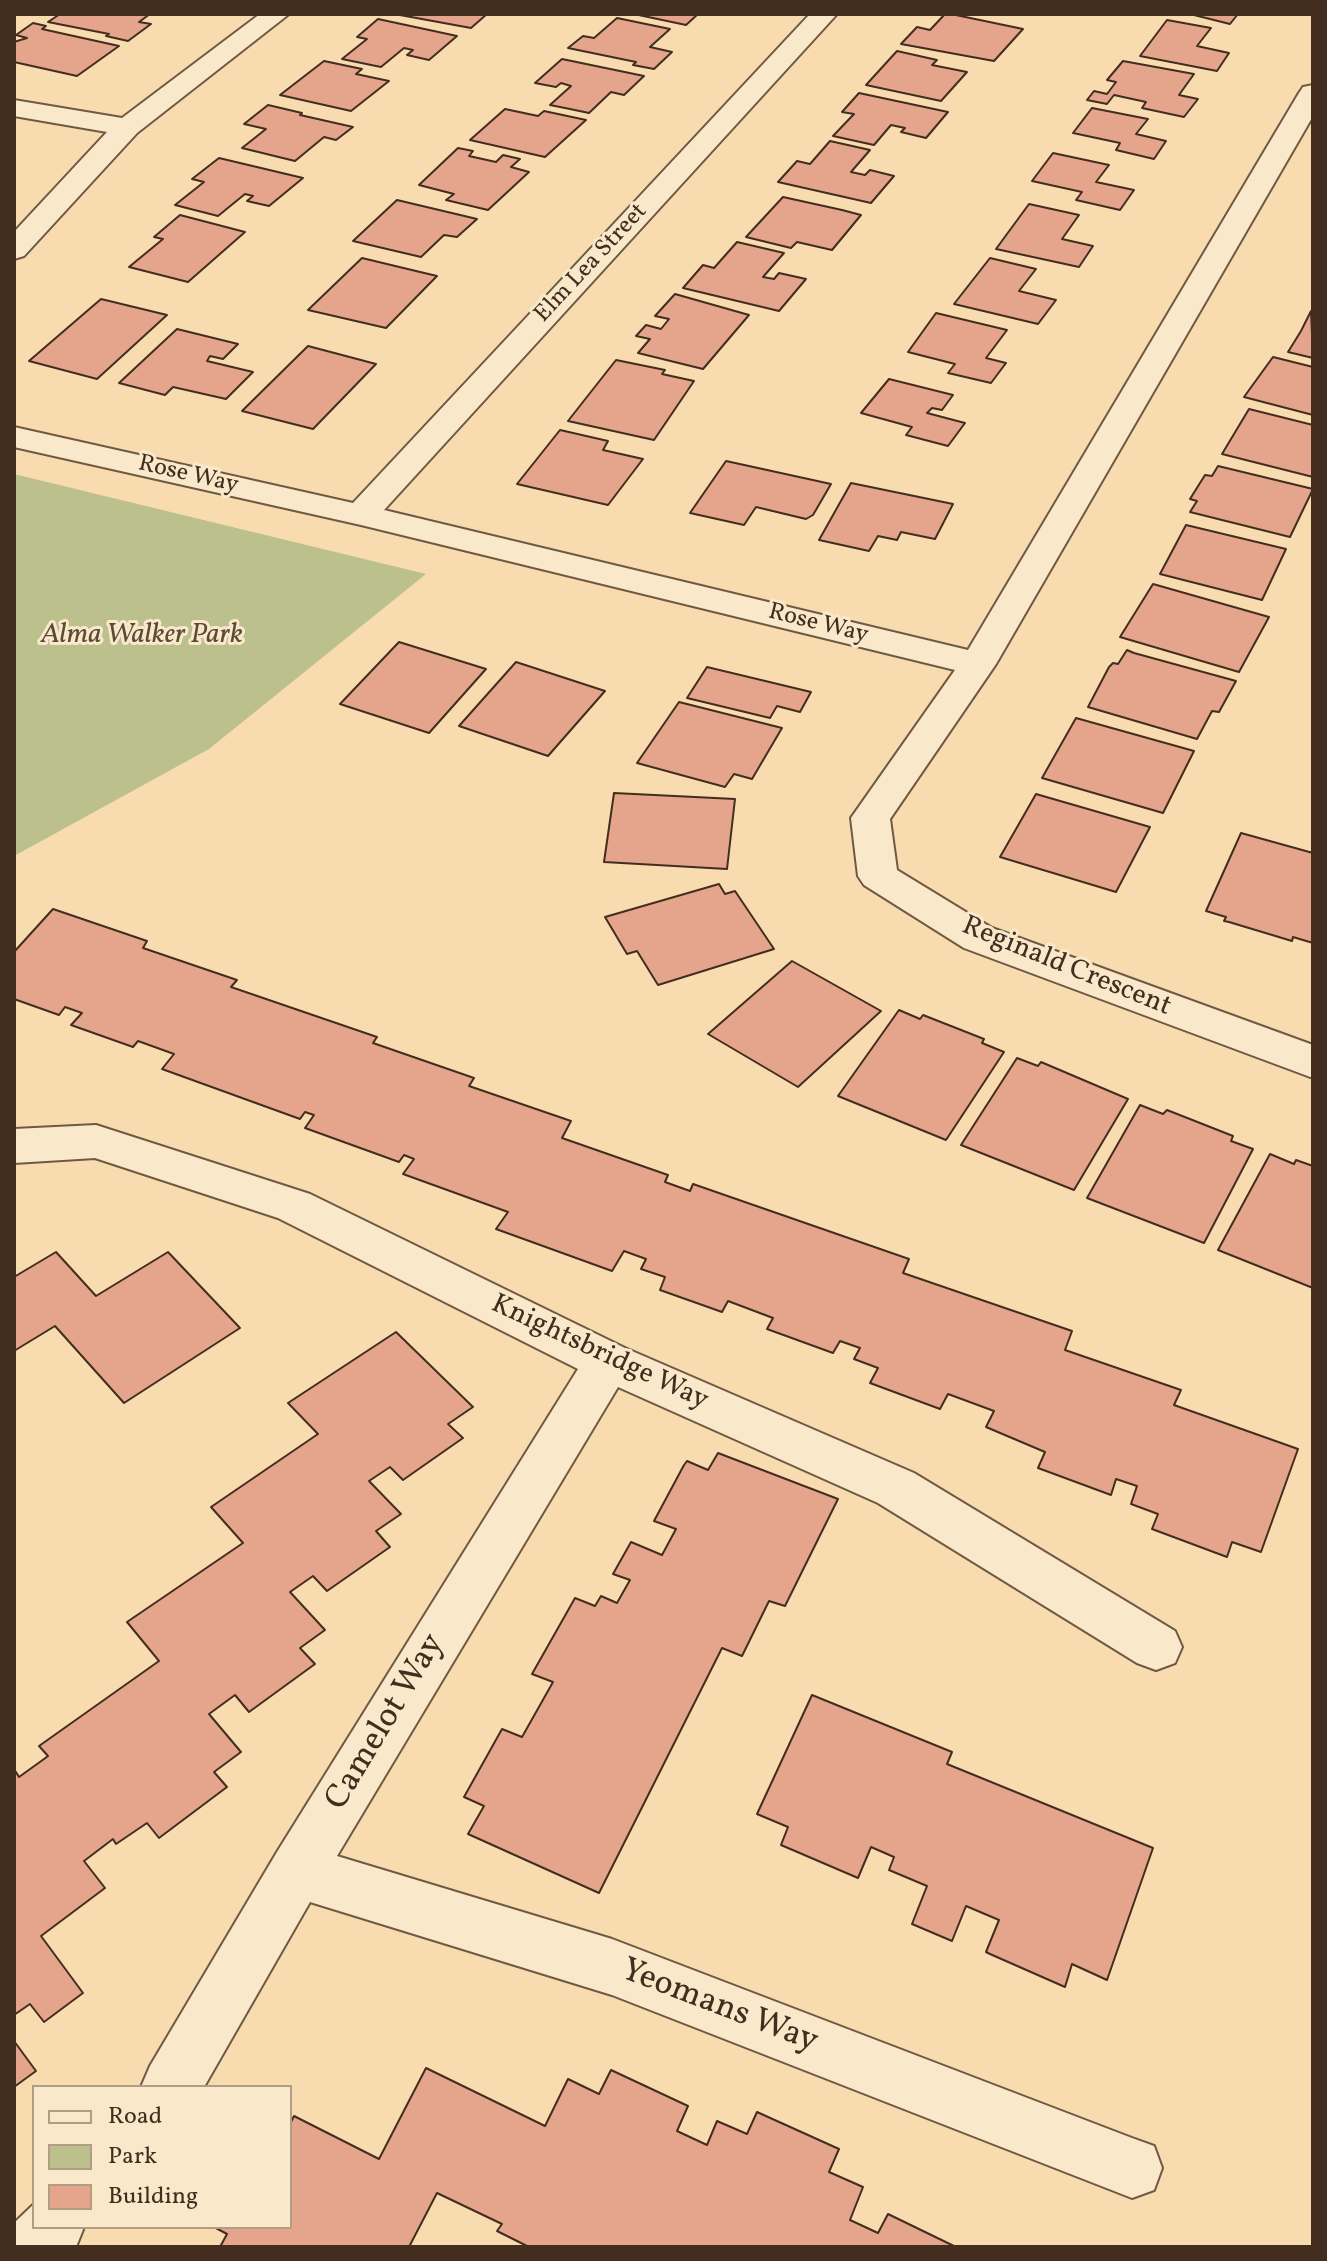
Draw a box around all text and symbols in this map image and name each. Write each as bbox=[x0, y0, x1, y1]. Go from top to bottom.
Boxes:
street label: Elm Lea Street bbox=[530, 199, 654, 329]
street label: Rose Way bbox=[135, 451, 241, 501]
street label: Rose Way bbox=[765, 599, 871, 651]
park label: Alma Walker Park bbox=[41, 620, 243, 654]
street label: Reginald Crescent bbox=[956, 911, 1176, 1025]
street label: Knightsbridge Way bbox=[485, 1289, 713, 1419]
street label: Camelot Way bbox=[318, 1627, 456, 1819]
street label: Yeomans Way bbox=[615, 1952, 823, 2064]
legend bbox=[32, 2085, 292, 2229]
text: Road bbox=[108, 2100, 162, 2134]
text: Park bbox=[108, 2140, 157, 2174]
text: Building bbox=[108, 2180, 198, 2214]

